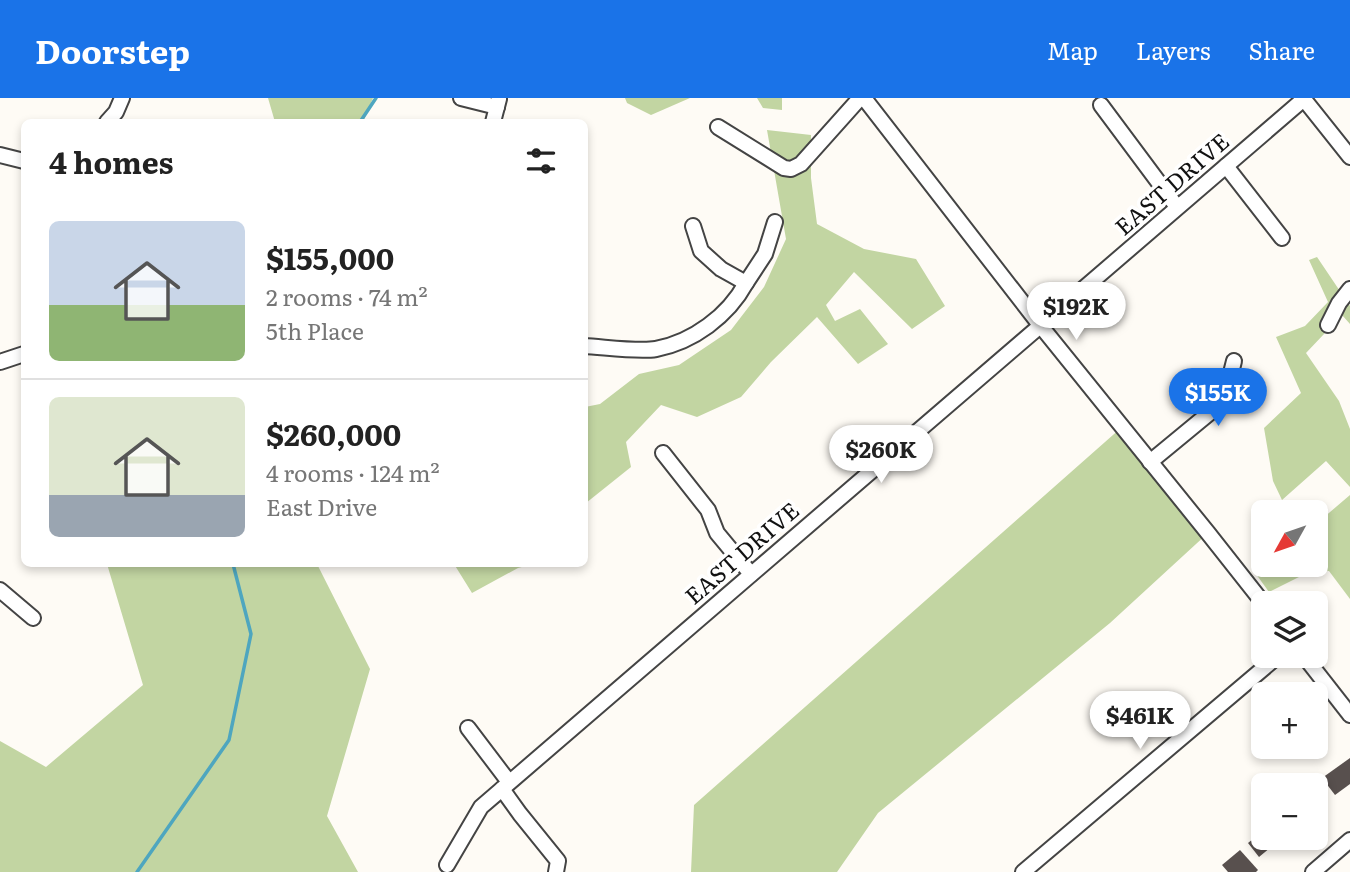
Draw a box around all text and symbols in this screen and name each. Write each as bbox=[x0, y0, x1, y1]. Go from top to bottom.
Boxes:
text: Doorstep bbox=[35, 25, 190, 74]
text: Map bbox=[1047, 32, 1098, 67]
text: Layers bbox=[1136, 32, 1210, 67]
text: Share bbox=[1248, 32, 1315, 67]
street label: EAST DRIVE bbox=[1106, 124, 1236, 242]
text: 4 homes bbox=[49, 139, 174, 183]
icon: filters bbox=[522, 142, 560, 180]
text: $155,000 bbox=[266, 235, 394, 279]
icon: home bbox=[105, 249, 189, 333]
text: 2 rooms · 74 m² bbox=[266, 279, 428, 313]
pin: $192K bbox=[1027, 282, 1125, 342]
text: $192K bbox=[1043, 288, 1109, 322]
text: 5th Place bbox=[266, 313, 364, 347]
pin: $155K bbox=[1169, 368, 1267, 428]
text: $155K bbox=[1185, 374, 1251, 408]
text: $260,000 bbox=[266, 411, 401, 455]
icon: home bbox=[105, 425, 189, 509]
pin: $260K bbox=[832, 426, 930, 485]
text: $260K bbox=[845, 431, 917, 465]
text: 4 rooms · 124 m² bbox=[266, 455, 440, 489]
text: East Drive bbox=[266, 489, 377, 523]
street label: EAST DRIVE bbox=[676, 493, 806, 611]
north arrow bbox=[1251, 500, 1328, 578]
map controls bbox=[1251, 500, 1328, 850]
button: layers bbox=[1251, 591, 1328, 668]
button: + bbox=[1251, 682, 1328, 759]
pin: $461K bbox=[1091, 692, 1189, 751]
text: $461K bbox=[1106, 697, 1174, 731]
button: − bbox=[1251, 773, 1328, 850]

